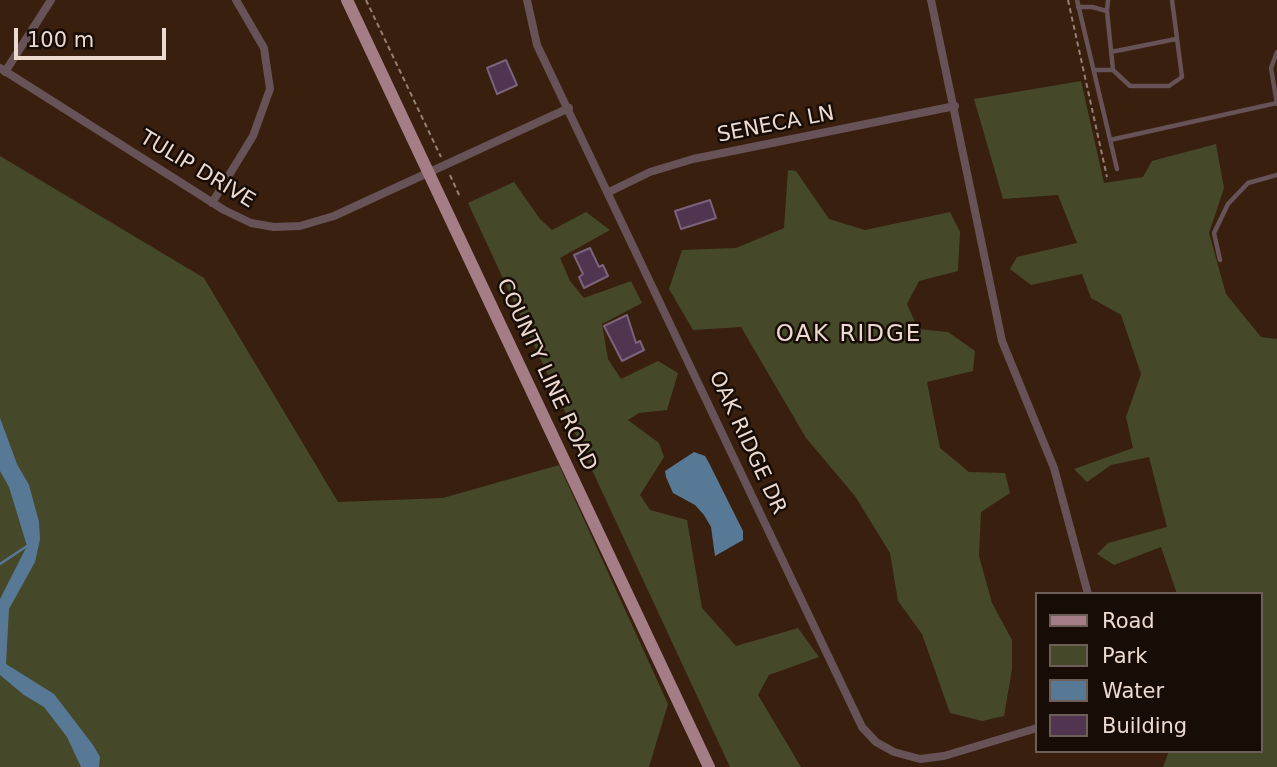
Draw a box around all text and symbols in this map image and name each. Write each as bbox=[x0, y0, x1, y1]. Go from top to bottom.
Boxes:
scale bar bbox=[18, 14, 170, 58]
text: 100 m bbox=[27, 28, 94, 52]
street label: SENECA LN bbox=[715, 101, 837, 149]
street label: TULIP DRIVE bbox=[135, 126, 259, 214]
street label: COUNTY LINE ROAD bbox=[490, 275, 602, 475]
district label: OAK RIDGE bbox=[777, 321, 921, 349]
street label: OAK RIDGE DR bbox=[703, 367, 791, 519]
legend bbox=[1036, 592, 1263, 753]
text: Road bbox=[1102, 609, 1155, 633]
text: Park bbox=[1102, 644, 1147, 668]
text: Water bbox=[1102, 679, 1164, 703]
text: Building bbox=[1102, 714, 1187, 738]

